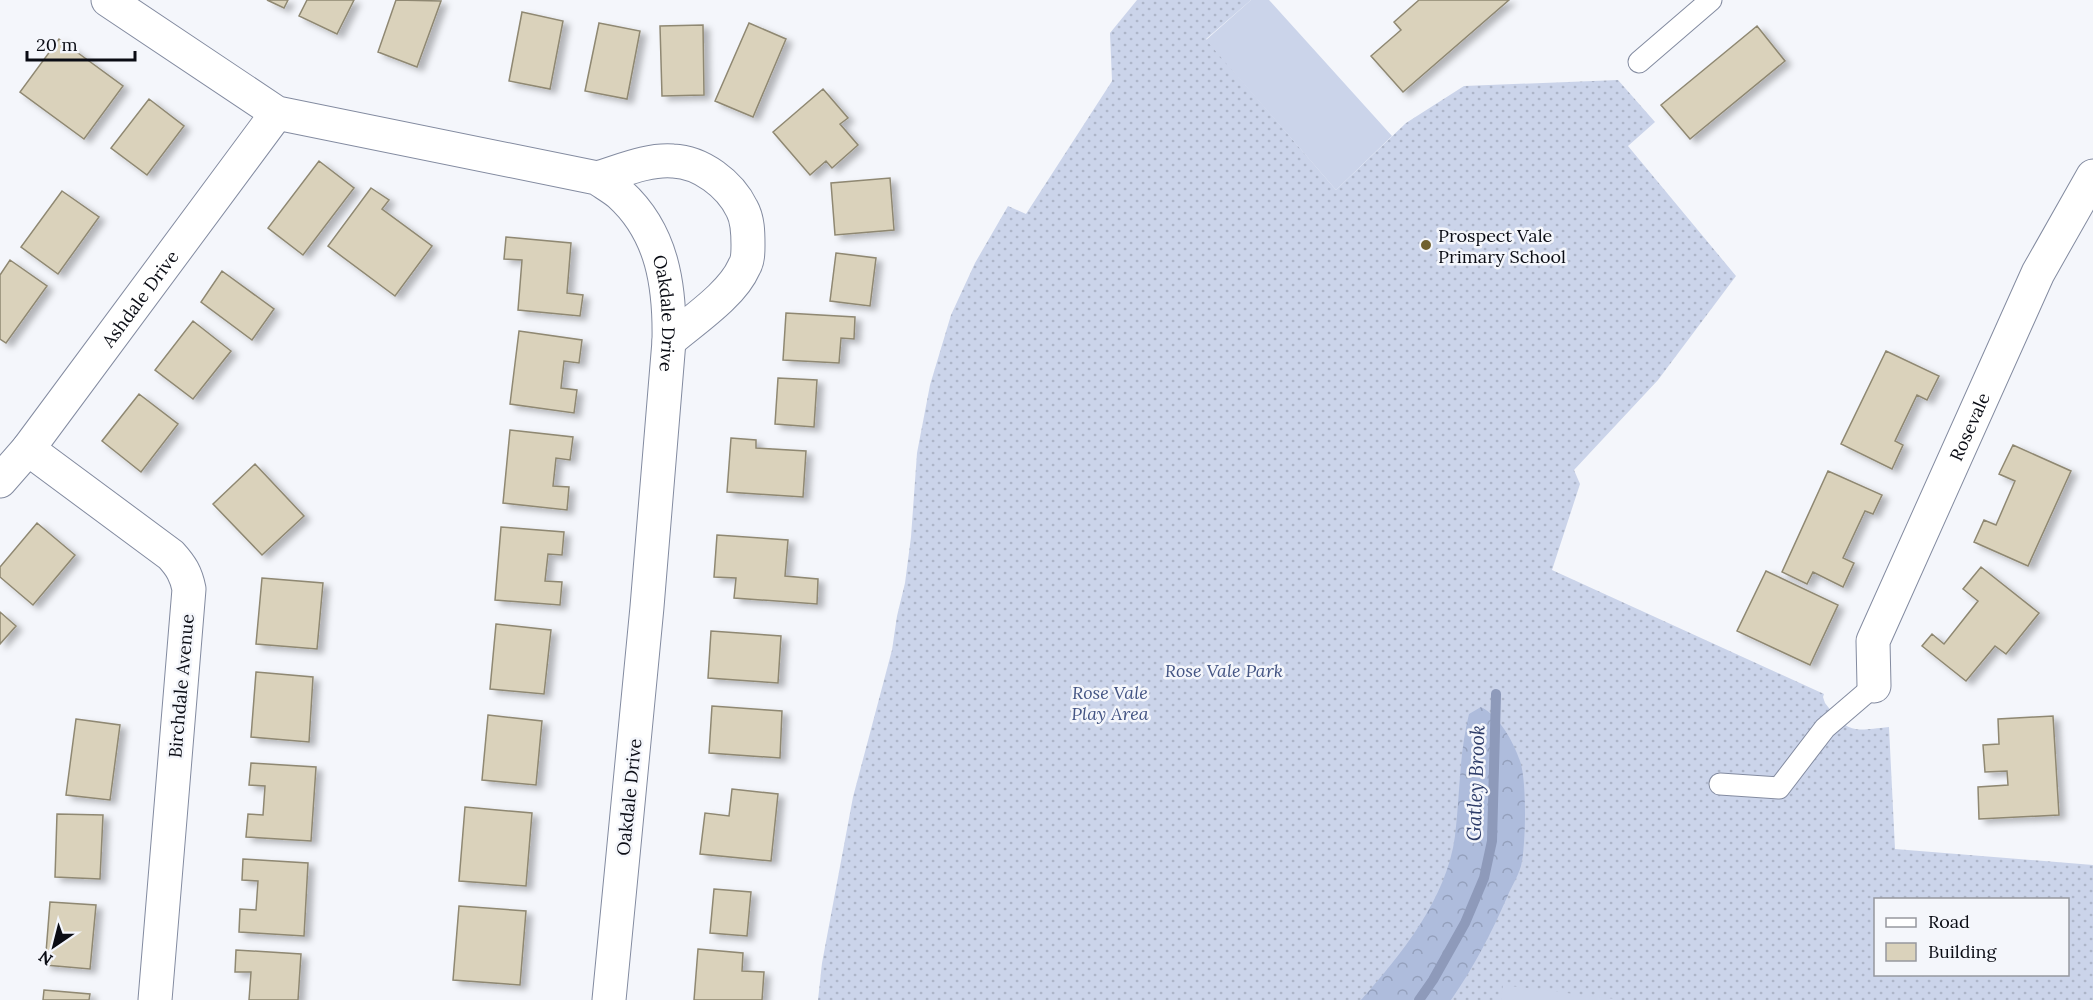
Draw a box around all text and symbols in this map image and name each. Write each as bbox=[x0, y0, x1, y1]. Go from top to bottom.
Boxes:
scale bar bbox=[27, 24, 135, 62]
text: 20 m bbox=[36, 33, 78, 56]
place label: Prospect Vale Primary School bbox=[1438, 224, 1566, 268]
marker: Prospect Vale Primary School bbox=[1419, 238, 1433, 252]
street label: Ashdale Drive bbox=[96, 245, 183, 352]
street label: Oakdale Drive bbox=[648, 252, 681, 373]
street label: Rosevale bbox=[1944, 389, 1995, 464]
street label: Birchdale Avenue bbox=[163, 613, 199, 759]
park label: Rose Vale Park bbox=[1165, 659, 1283, 682]
park label: Rose Vale Play Area bbox=[1071, 681, 1149, 725]
water label: Gatley Brook bbox=[1460, 724, 1490, 842]
street label: Oakdale Drive bbox=[611, 737, 647, 857]
legend bbox=[1874, 898, 2069, 976]
text: Road bbox=[1928, 910, 1970, 933]
north arrow bbox=[24, 916, 84, 976]
text: Building bbox=[1928, 940, 1998, 963]
text: N bbox=[35, 947, 56, 970]

